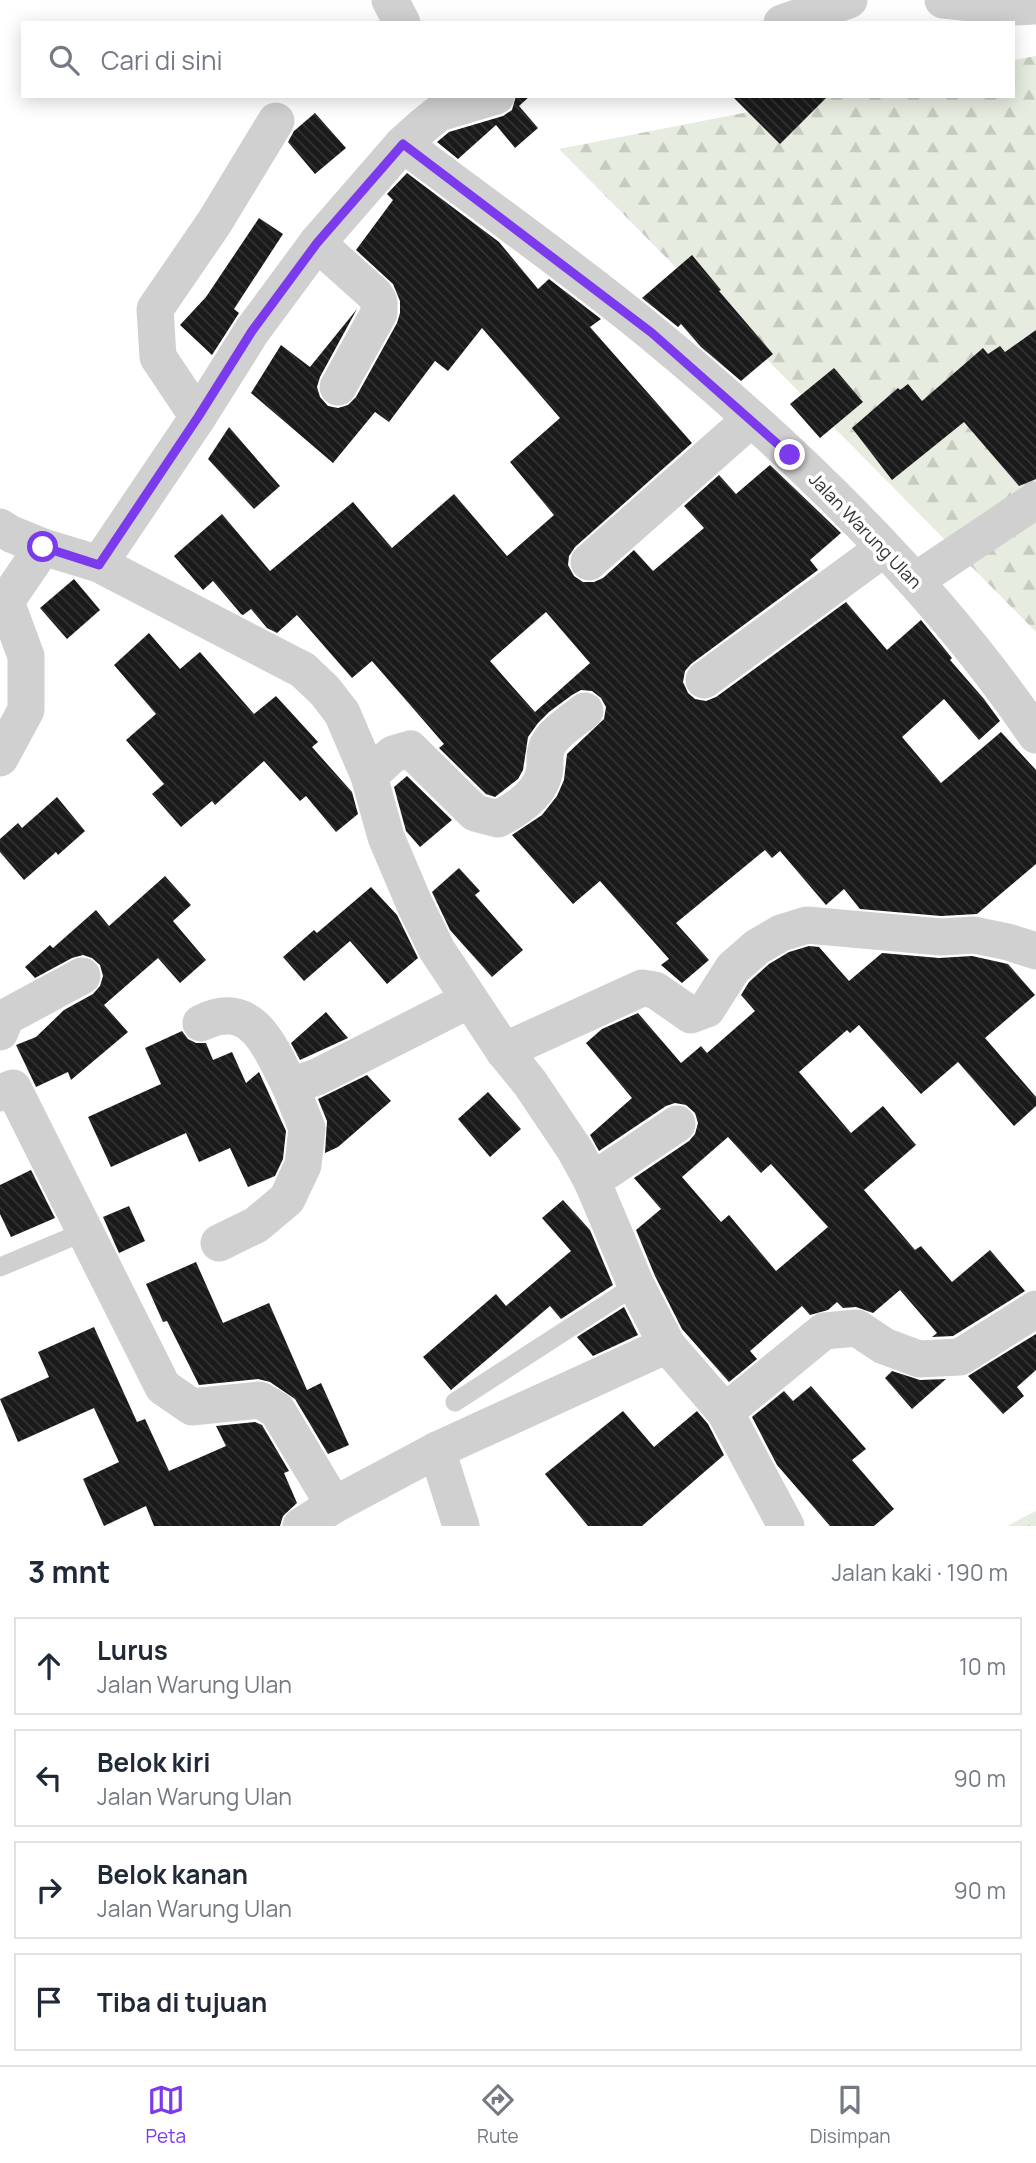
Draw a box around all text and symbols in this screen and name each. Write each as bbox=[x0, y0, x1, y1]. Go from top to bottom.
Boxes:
search box bbox=[21, 21, 1015, 98]
icon: search bbox=[45, 41, 83, 79]
text: Cari di sini bbox=[101, 42, 223, 78]
route end bbox=[774, 439, 805, 470]
street label: Jalan Warung Ulan bbox=[804, 467, 927, 594]
route start bbox=[27, 531, 58, 562]
text: 3 mnt bbox=[28, 1551, 110, 1592]
text: Jalan kaki · 190 m bbox=[831, 1556, 1008, 1588]
text: Lurus bbox=[97, 1632, 168, 1668]
icon: ahead bbox=[30, 1647, 68, 1685]
text: 10 m bbox=[959, 1650, 1006, 1682]
text: Jalan Warung Ulan bbox=[97, 1668, 292, 1700]
text: Belok kiri bbox=[97, 1744, 211, 1780]
icon: left bbox=[30, 1759, 68, 1797]
text: 90 m bbox=[954, 1762, 1006, 1794]
text: Jalan Warung Ulan bbox=[97, 1780, 292, 1812]
text: Belok kanan bbox=[97, 1856, 248, 1892]
icon: right bbox=[30, 1871, 68, 1909]
text: 90 m bbox=[954, 1874, 1006, 1906]
text: Jalan Warung Ulan bbox=[97, 1892, 292, 1924]
icon: arrive bbox=[30, 1983, 68, 2021]
text: Tiba di tujuan bbox=[97, 1984, 267, 2020]
tab: Peta bbox=[145, 2081, 186, 2149]
tab: Rute bbox=[477, 2081, 519, 2149]
tab: Disimpan bbox=[810, 2081, 890, 2149]

